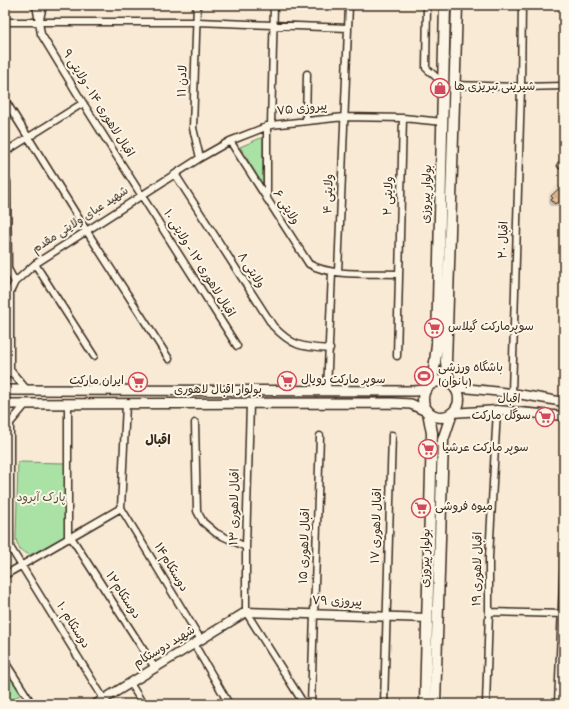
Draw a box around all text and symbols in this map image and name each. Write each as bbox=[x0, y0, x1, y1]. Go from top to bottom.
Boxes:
street label: اقبال لاهوری ۱۴ - ولایتی ۹ bbox=[58, 48, 136, 160]
street label: لادن ۱۱ bbox=[176, 65, 192, 97]
shop icon: شیرینی تبریزی ها bbox=[429, 77, 451, 99]
place label: شیرینی تبریزی ها bbox=[454, 81, 535, 95]
street label: پیروزی ۷۵ bbox=[276, 100, 328, 120]
street label: بولوار پیروزی bbox=[420, 164, 436, 224]
street label: ولایتی ۴ bbox=[322, 174, 338, 214]
street label: ولایتی ۲ bbox=[382, 176, 398, 216]
street label: شهید عبای ولایتی مقدم bbox=[30, 185, 132, 257]
street label: ولایتی ۶ bbox=[269, 188, 302, 228]
street label: اقبال لاهوری ۱۲ - ولایتی ۱۰ bbox=[159, 208, 237, 320]
street label: اقبال ۲۰ bbox=[497, 221, 513, 259]
street label: ولایتی ۸ bbox=[233, 251, 267, 291]
supermarket icon: سوپرمارکت گیلاس bbox=[423, 317, 445, 339]
place label: سوپرمارکت گیلاس bbox=[448, 319, 534, 335]
place label: باشگاه ورزشی (بانوان) bbox=[438, 360, 503, 390]
sports icon: باشگاه ورزشی (بانوان) bbox=[413, 365, 435, 387]
supermarket icon: سوپر مارکت رویال bbox=[276, 370, 298, 392]
supermarket icon: ایران مارکت bbox=[127, 371, 149, 393]
place label: سوپر مارکت رویال bbox=[301, 373, 385, 388]
place label: ایران مارکت bbox=[69, 375, 124, 389]
street label: بولوار اقبال لاهوری bbox=[174, 384, 262, 398]
street label: اقبال bbox=[497, 392, 521, 408]
supermarket icon: سوگل مارکت bbox=[534, 406, 556, 428]
place label: سوگل مارکت bbox=[472, 408, 531, 424]
district label: اقبال bbox=[145, 433, 171, 449]
supermarket icon: سوپر مارکت عرشیا bbox=[417, 438, 439, 460]
place label: سوپر مارکت عرشیا bbox=[442, 442, 529, 456]
street label: اقبال لاهوری ۱۳ bbox=[228, 468, 244, 546]
street label: اقبال لاهوری ۱۷ bbox=[370, 488, 386, 564]
park label: پارک آبرود bbox=[16, 491, 66, 506]
supermarket icon: میوه فروشی bbox=[410, 497, 432, 519]
place label: میوه فروشی bbox=[435, 501, 493, 515]
street label: اقبال لاهوری ۱۵ bbox=[298, 508, 314, 584]
street label: بولوار پیروزی bbox=[419, 528, 435, 588]
street label: اقبال لاهوری ۱۹ bbox=[471, 532, 487, 606]
street label: دوستکام۱۴ bbox=[150, 541, 190, 595]
street label: دوستکام۱۲ bbox=[102, 570, 142, 622]
street label: پیروزی ۷۹ bbox=[312, 595, 362, 611]
street label: دوستکام ۱۰ bbox=[52, 600, 92, 652]
street label: شهید دوستکام bbox=[132, 624, 198, 672]

